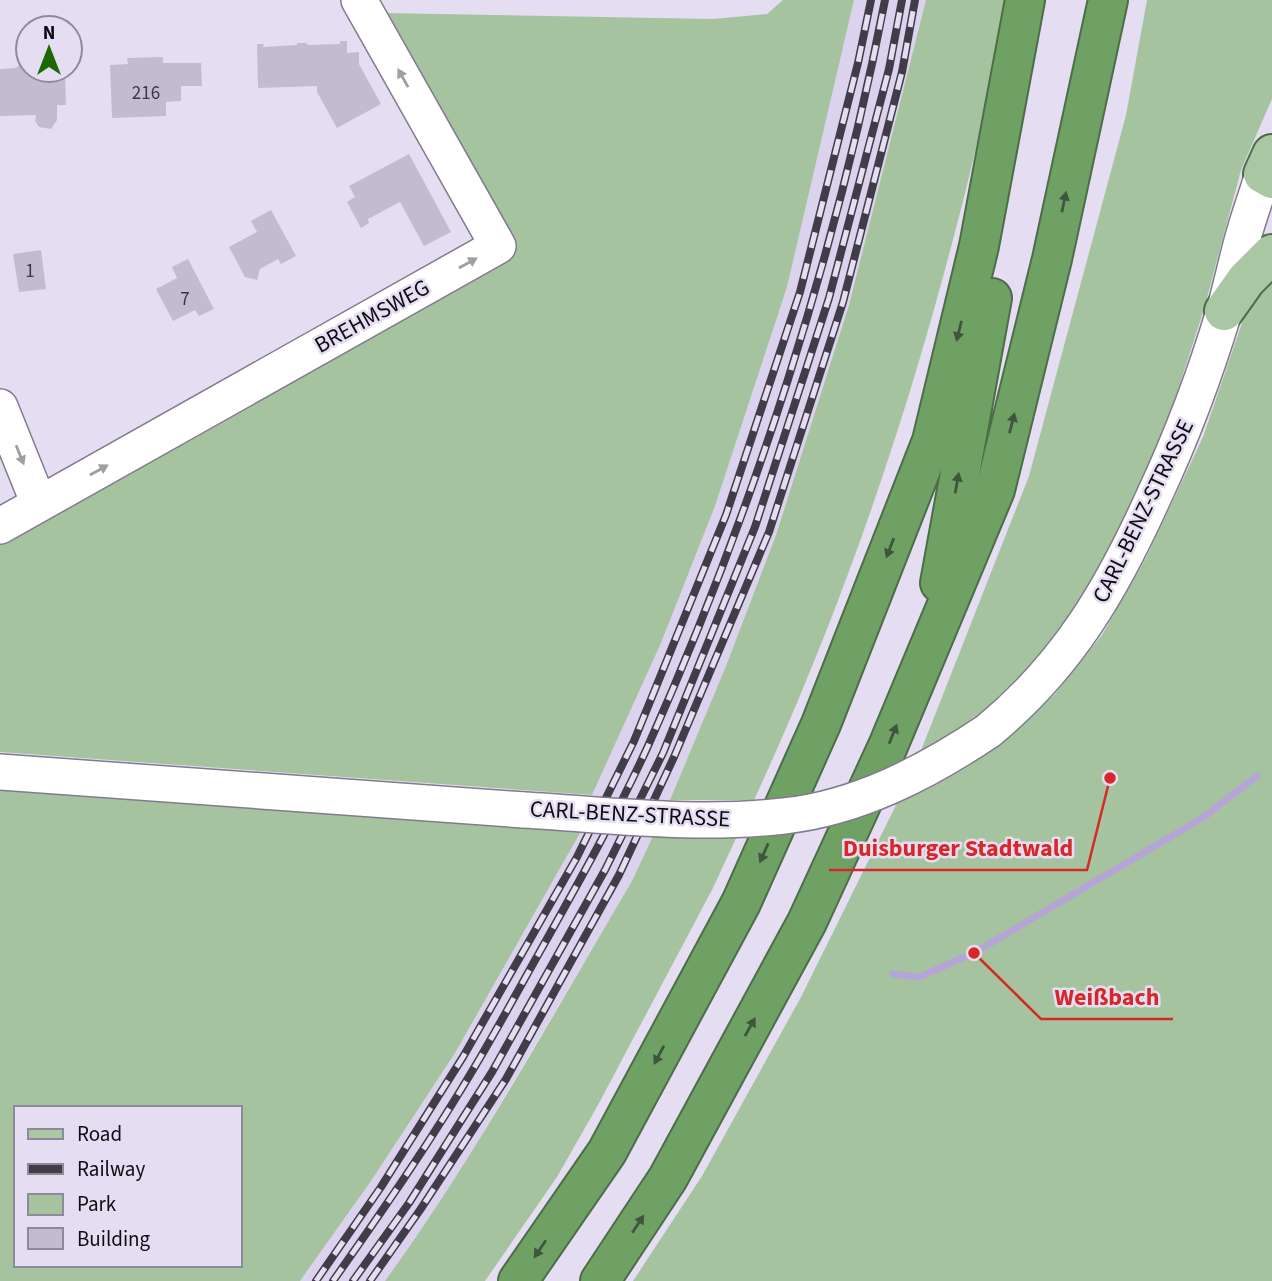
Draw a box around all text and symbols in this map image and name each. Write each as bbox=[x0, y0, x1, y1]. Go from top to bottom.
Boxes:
north arrow bbox=[14, 14, 84, 84]
text: N bbox=[43, 20, 55, 47]
one-way arrow bbox=[397, 68, 409, 87]
house number: 216 bbox=[132, 80, 160, 107]
one-way arrow bbox=[1059, 191, 1070, 213]
one-way arrow bbox=[458, 257, 477, 269]
house number: 1 bbox=[25, 258, 35, 285]
street label: BREHMSWEG bbox=[308, 271, 436, 361]
house number: 7 bbox=[180, 286, 190, 313]
one-way arrow bbox=[953, 320, 964, 342]
one-way arrow bbox=[1007, 412, 1018, 434]
street label: CARL-BENZ-STRASSE bbox=[1084, 414, 1202, 608]
one-way arrow bbox=[14, 445, 25, 466]
one-way arrow bbox=[89, 464, 108, 476]
one-way arrow bbox=[952, 472, 963, 494]
one-way arrow bbox=[885, 537, 896, 558]
one-way arrow bbox=[887, 724, 898, 745]
street label: CARL-BENZ-STRASSE bbox=[529, 792, 731, 836]
callout: Duisburger Stadtwald bbox=[829, 825, 1087, 870]
text: Duisburger Stadtwald bbox=[843, 831, 1073, 866]
one-way arrow bbox=[758, 843, 769, 864]
callout: Weißbach bbox=[1041, 974, 1173, 1019]
text: Weißbach bbox=[1055, 980, 1159, 1015]
one-way arrow bbox=[745, 1017, 756, 1037]
one-way arrow bbox=[653, 1046, 665, 1065]
legend bbox=[14, 1106, 242, 1267]
text: Road bbox=[77, 1119, 122, 1149]
text: Railway bbox=[77, 1154, 145, 1184]
text: Park bbox=[77, 1189, 117, 1219]
one-way arrow bbox=[631, 1214, 644, 1234]
text: Building bbox=[77, 1224, 151, 1254]
one-way arrow bbox=[533, 1240, 547, 1258]

